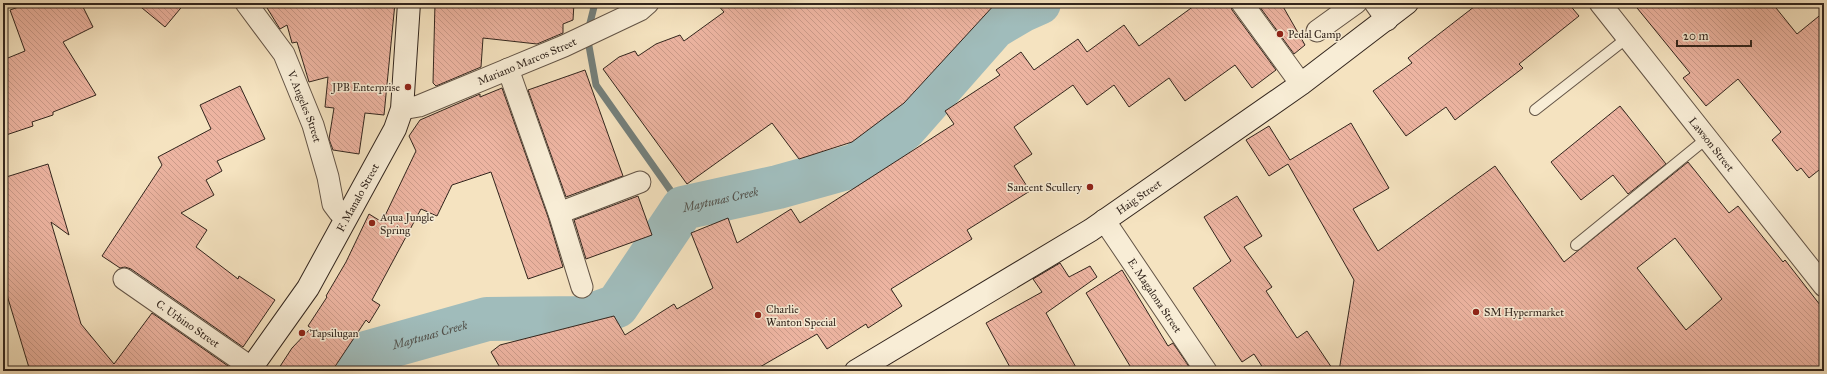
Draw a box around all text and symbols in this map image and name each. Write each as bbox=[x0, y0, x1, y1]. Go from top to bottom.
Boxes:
scale bar bbox=[1677, 22, 1751, 48]
place label: Pedal Camp bbox=[1288, 28, 1342, 41]
marker: Pedal Camp bbox=[1275, 29, 1285, 39]
text: 20 m bbox=[1683, 29, 1709, 43]
street label: Mariano Marcos Street bbox=[476, 35, 579, 88]
street label: V. Angeles Street bbox=[284, 68, 324, 144]
place label: JPB Enterprise bbox=[331, 81, 400, 95]
marker: JPB Enterprise bbox=[403, 82, 413, 92]
street label: Lawson Street bbox=[1686, 115, 1737, 174]
street label: F. Manalo Street bbox=[334, 161, 382, 234]
street label: Haig Street bbox=[1114, 177, 1164, 218]
place label: Sancent Scullery bbox=[1007, 181, 1083, 194]
marker: Sancent Scullery bbox=[1085, 182, 1095, 192]
water label: Maytunas Creek bbox=[680, 184, 760, 215]
place label: Aqua Jungle Spring bbox=[379, 211, 435, 237]
marker: Aqua Jungle Spring bbox=[367, 218, 377, 228]
street label: E. Magalona Street bbox=[1125, 256, 1184, 336]
street label: C. Urbino Street bbox=[153, 297, 222, 351]
place label: Charlie Wanton Special bbox=[766, 303, 836, 329]
place label: SM Hypermarket bbox=[1484, 306, 1564, 319]
marker: SM Hypermarket bbox=[1471, 307, 1481, 317]
marker: Charlie Wanton Special bbox=[753, 310, 763, 320]
water label: Maytunas Creek bbox=[390, 318, 469, 353]
place label: Tapsilugan bbox=[310, 327, 359, 340]
marker: Tapsilugan bbox=[297, 328, 307, 338]

